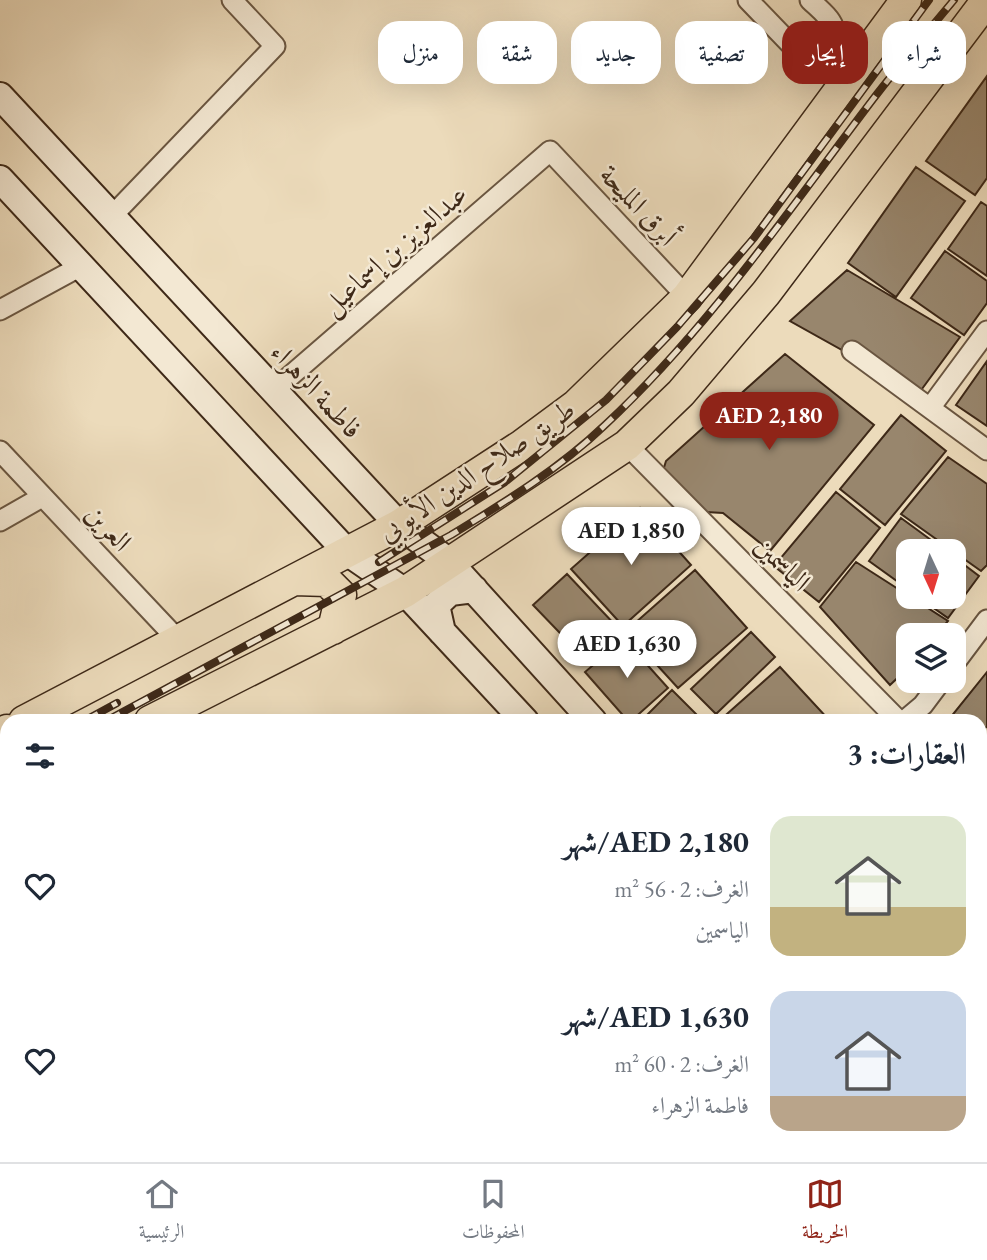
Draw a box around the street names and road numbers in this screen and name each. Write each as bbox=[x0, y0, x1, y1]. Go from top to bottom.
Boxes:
street label: أبرق المليحة bbox=[592, 156, 687, 254]
street label: عبدالعزيز بن إسماعيل bbox=[313, 176, 476, 324]
street label: فاطمة الزهراء bbox=[263, 334, 371, 446]
street label: طريق صلاح الدين الأيوبي bbox=[370, 391, 586, 556]
street label: العرين bbox=[78, 495, 140, 559]
street label: الياسمين bbox=[747, 527, 819, 599]

